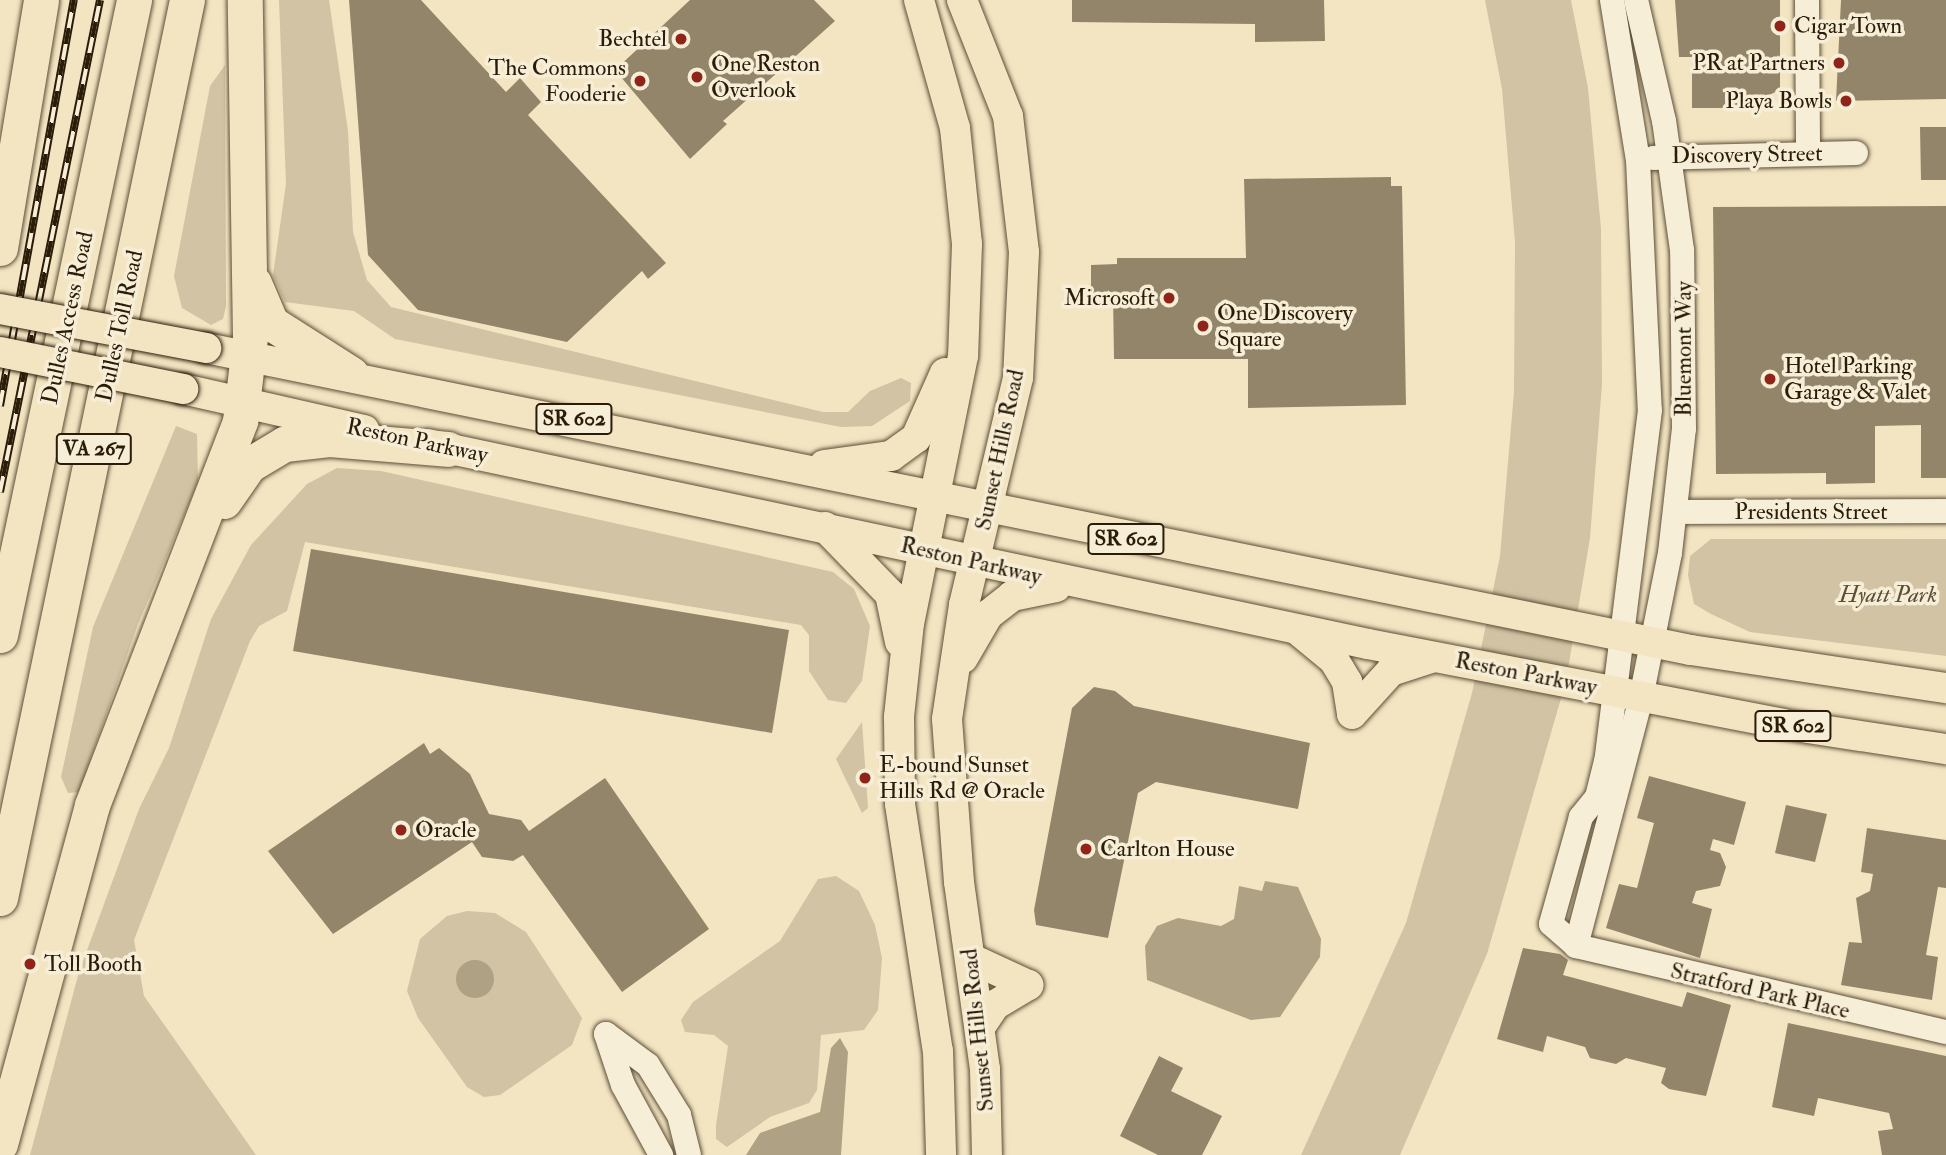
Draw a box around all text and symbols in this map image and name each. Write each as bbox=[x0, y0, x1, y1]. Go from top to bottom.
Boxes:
place label: Cigar Town bbox=[1794, 12, 1902, 40]
marker: Cigar Town bbox=[1772, 18, 1788, 34]
place label: Bechtel bbox=[598, 25, 667, 53]
marker: Bechtel bbox=[673, 31, 689, 47]
place label: PR at Partners bbox=[1692, 49, 1825, 77]
place label: One Reston Overlook bbox=[711, 50, 820, 104]
place label: The Commons Fooderie bbox=[488, 54, 626, 108]
marker: PR at Partners bbox=[1831, 55, 1847, 71]
marker: One Reston Overlook bbox=[689, 69, 705, 85]
marker: The Commons Fooderie bbox=[632, 73, 648, 89]
place label: Playa Bowls bbox=[1725, 87, 1832, 115]
marker: Playa Bowls bbox=[1838, 93, 1854, 109]
street label: Discovery Street bbox=[1671, 140, 1823, 170]
street label: Dulles Access Road bbox=[36, 229, 100, 407]
street label: Dulles Toll Road bbox=[90, 248, 150, 404]
street label: Bluemont Way bbox=[1670, 281, 1698, 417]
place label: Microsoft bbox=[1064, 284, 1155, 312]
marker: Microsoft bbox=[1161, 290, 1177, 306]
place label: One Discovery Square bbox=[1217, 299, 1353, 353]
marker: One Discovery Square bbox=[1195, 318, 1211, 334]
place label: Hotel Parking Garage & Valet bbox=[1784, 352, 1927, 406]
street label: Sunset Hills Road bbox=[969, 367, 1031, 533]
marker: Hotel Parking Garage & Valet bbox=[1762, 371, 1778, 387]
road number: SR 602 bbox=[534, 402, 614, 436]
street label: Reston Parkway bbox=[344, 413, 490, 469]
road number: VA 267 bbox=[56, 432, 132, 466]
street label: Presidents Street bbox=[1734, 498, 1888, 526]
road number: SR 602 bbox=[1086, 522, 1166, 556]
street label: Reston Parkway bbox=[898, 531, 1044, 591]
park label: Hyatt Park bbox=[1839, 581, 1937, 609]
street label: Reston Parkway bbox=[1453, 647, 1599, 701]
road number: SR 602 bbox=[1753, 708, 1833, 744]
place label: E-bound Sunset Hills Rd @ Oracle bbox=[879, 751, 1045, 805]
marker: E-bound Sunset Hills Rd @ Oracle bbox=[857, 770, 873, 786]
place label: Oracle bbox=[415, 816, 476, 844]
marker: Oracle bbox=[393, 822, 409, 838]
place label: Carlton House bbox=[1100, 835, 1235, 863]
marker: Carlton House bbox=[1078, 841, 1094, 857]
street label: Sunset Hills Road bbox=[956, 947, 1000, 1113]
place label: Toll Booth bbox=[44, 950, 142, 978]
marker: Toll Booth bbox=[22, 956, 38, 972]
street label: Stratford Park Place bbox=[1668, 957, 1852, 1025]

